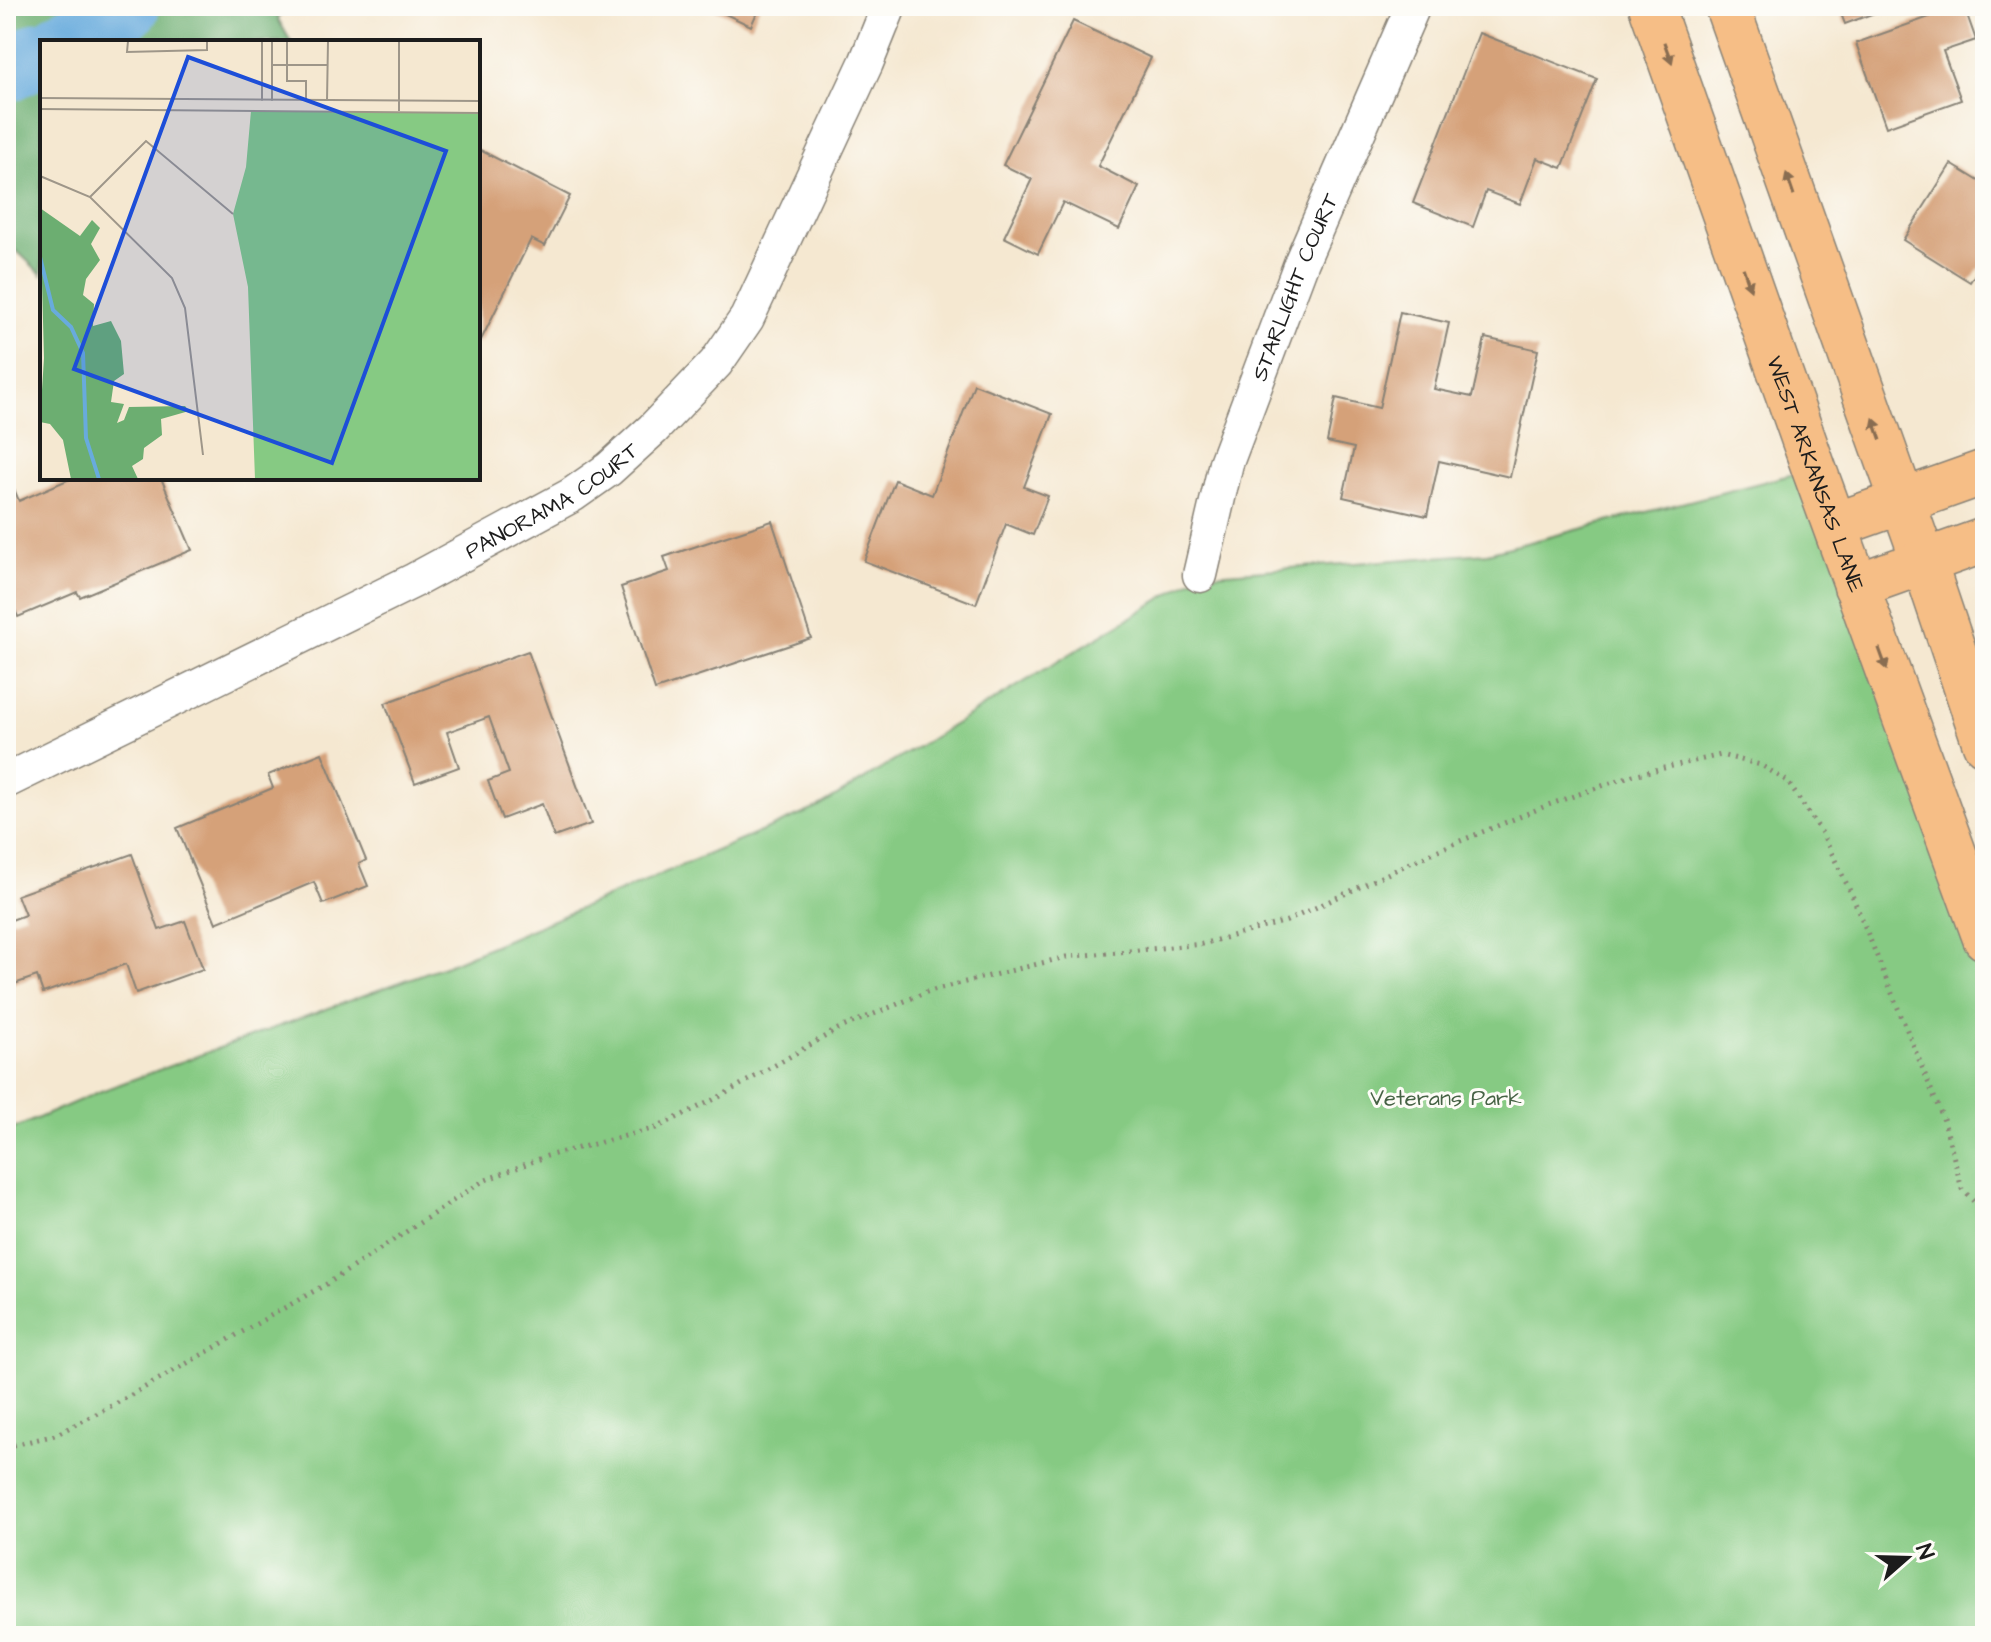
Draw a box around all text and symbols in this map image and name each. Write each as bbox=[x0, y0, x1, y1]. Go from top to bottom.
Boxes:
inset map bbox=[40, 40, 480, 480]
one-way arrow bbox=[1662, 41, 1674, 65]
one-way arrow bbox=[1783, 172, 1796, 196]
street label: STARLIGHT COURT bbox=[1244, 188, 1347, 385]
one-way arrow bbox=[1742, 268, 1754, 292]
street label: WEST ARKANSAS LANE bbox=[1758, 352, 1872, 597]
one-way arrow bbox=[1870, 417, 1882, 441]
street label: PANORAMA COURT bbox=[460, 435, 646, 567]
one-way arrow bbox=[1877, 647, 1890, 671]
park label: Veterans Park bbox=[1370, 1083, 1522, 1114]
north arrow bbox=[1867, 1518, 1947, 1598]
text: N bbox=[1907, 1540, 1941, 1564]

